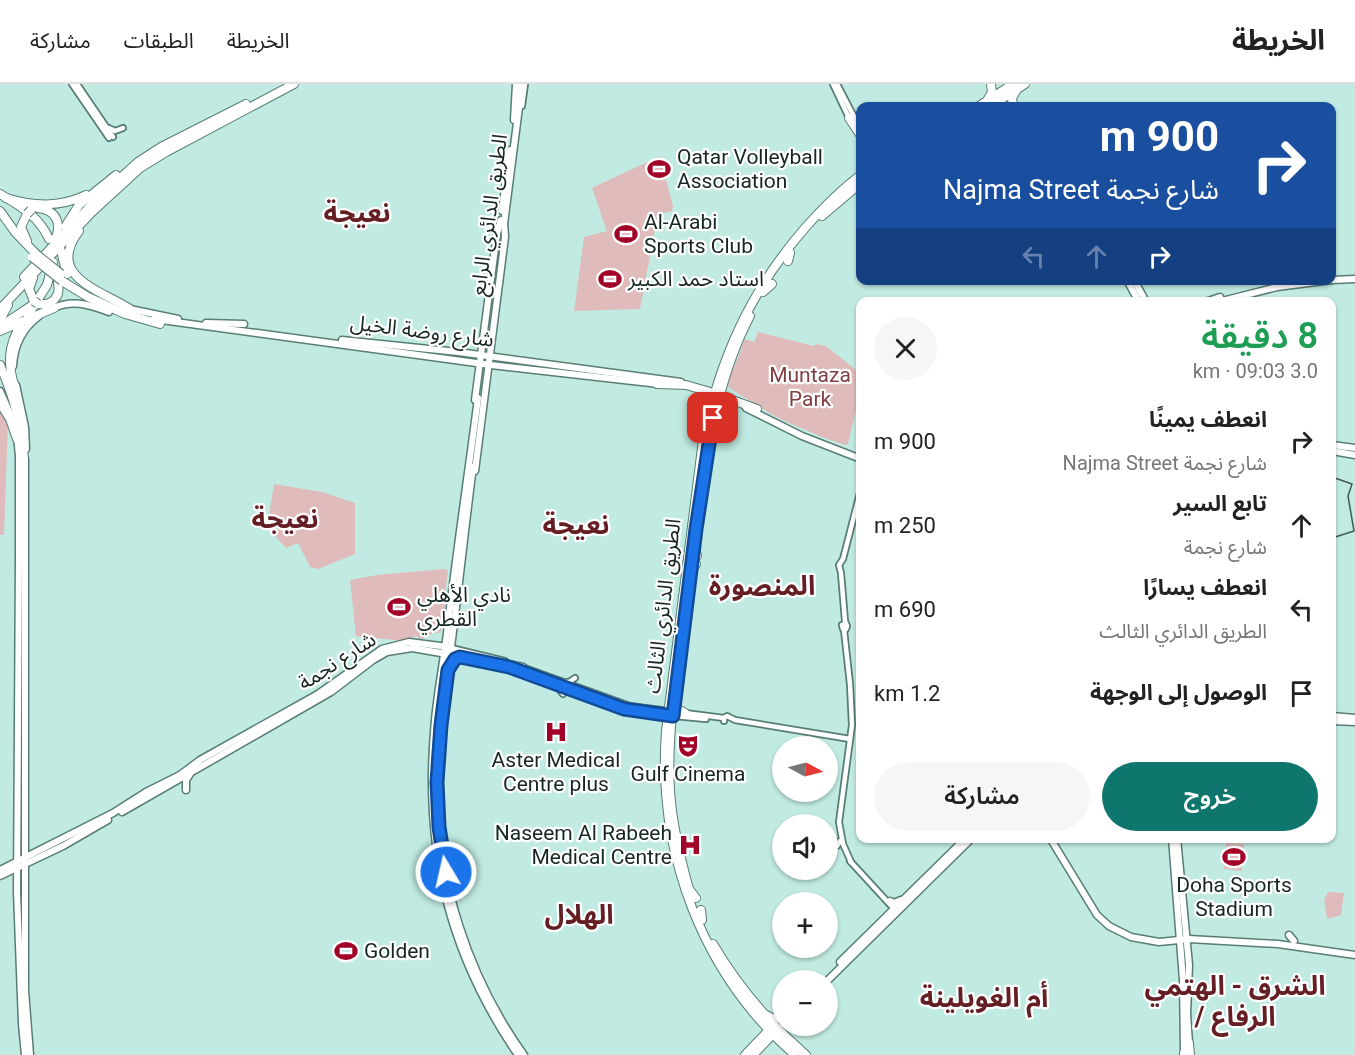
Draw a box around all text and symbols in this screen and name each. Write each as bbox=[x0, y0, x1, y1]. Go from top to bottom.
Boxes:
text: الخريطة bbox=[1232, 24, 1325, 57]
text: مشاركة bbox=[30, 29, 91, 53]
text: الطبقات bbox=[124, 29, 194, 53]
text: الخريطة bbox=[227, 29, 290, 53]
text: 900 m bbox=[1100, 112, 1219, 161]
icon: right bbox=[1240, 126, 1318, 204]
street label: الطريق الدائري الرابع bbox=[466, 132, 516, 298]
place label: Qatar Volleyball Association bbox=[677, 145, 823, 193]
sports icon: Qatar Volleyball Association bbox=[646, 156, 672, 182]
text: شارع نجمة Najma Street bbox=[943, 174, 1219, 206]
district label: نعيجة bbox=[323, 197, 391, 229]
place label: Al-Arabi Sports Club bbox=[644, 210, 753, 258]
sports icon: Al-Arabi Sports Club bbox=[613, 221, 639, 247]
icon: left bbox=[1017, 240, 1050, 273]
icon: ahead bbox=[1080, 240, 1113, 273]
icon: right bbox=[1143, 240, 1176, 273]
sports icon: استاد حمد الكبير bbox=[597, 266, 623, 292]
place label: استاد حمد الكبير bbox=[627, 267, 764, 291]
street label: شارع روضة الخيل bbox=[348, 310, 495, 355]
text: 8 دقيقة bbox=[1201, 315, 1318, 357]
button: close bbox=[874, 317, 937, 380]
text: 3.0 km · 09:03 bbox=[1193, 359, 1318, 383]
park label: Muntaza Park bbox=[769, 363, 851, 411]
pin bbox=[687, 392, 738, 443]
icon: arrive bbox=[696, 401, 729, 434]
text: انعطف يمينًا bbox=[1149, 407, 1267, 432]
icon: right bbox=[1285, 425, 1318, 458]
text: 900 m bbox=[874, 429, 936, 454]
text: شارع نجمة Najma Street bbox=[1063, 451, 1267, 475]
text: تابع السير bbox=[1173, 491, 1267, 516]
district label: نعيجة bbox=[251, 503, 319, 535]
district label: نعيجة bbox=[542, 509, 610, 541]
icon: ahead bbox=[1285, 509, 1318, 542]
text: 250 m bbox=[874, 513, 936, 538]
street label: الطريق الدائري الثالث bbox=[640, 517, 689, 695]
text: شارع نجمة bbox=[1184, 535, 1267, 559]
district label: المنصورة bbox=[709, 570, 815, 602]
text: انعطف يسارًا bbox=[1143, 575, 1267, 600]
place label: نادي الأهلي القطري bbox=[417, 583, 511, 635]
icon: left bbox=[1285, 593, 1318, 626]
sports icon: نادي الأهلي القطري bbox=[386, 594, 412, 620]
text: 690 m bbox=[874, 597, 936, 622]
text: الطريق الدائري الثالث bbox=[1099, 619, 1267, 643]
street label: شارع نجمة bbox=[294, 627, 382, 697]
icon: arrive bbox=[1285, 677, 1318, 710]
text: الوصول إلى الوجهة bbox=[1090, 680, 1267, 705]
text: 1.2 km bbox=[874, 681, 940, 706]
hospital icon: Aster Medical Centre plus bbox=[543, 719, 569, 745]
theatre icon: Gulf Cinema bbox=[675, 733, 701, 759]
north arrow bbox=[772, 736, 838, 802]
map controls bbox=[772, 736, 838, 1036]
place label: Aster Medical Centre plus bbox=[492, 748, 620, 796]
place label: Gulf Cinema bbox=[631, 762, 745, 786]
button: مشاركة bbox=[874, 762, 1090, 831]
button: خروج bbox=[1102, 762, 1318, 831]
button: sound bbox=[772, 814, 838, 880]
place label: Naseem Al Rabeeh Medical Centre bbox=[495, 821, 672, 869]
hospital icon: Naseem Al Rabeeh Medical Centre bbox=[677, 832, 703, 858]
position arrow bbox=[414, 840, 478, 904]
sports icon: Doha Sports Stadium bbox=[1221, 844, 1247, 870]
place label: Doha Sports Stadium bbox=[1176, 873, 1292, 921]
button: + bbox=[772, 892, 838, 958]
district label: الهلال bbox=[544, 899, 614, 931]
sports icon: Golden bbox=[333, 938, 359, 964]
place label: Golden bbox=[364, 939, 430, 963]
button: − bbox=[772, 970, 838, 1036]
district label: الشرق - الهتمي / الرفاع bbox=[1144, 970, 1326, 1037]
district label: أم الغويلينة bbox=[920, 981, 1048, 1018]

